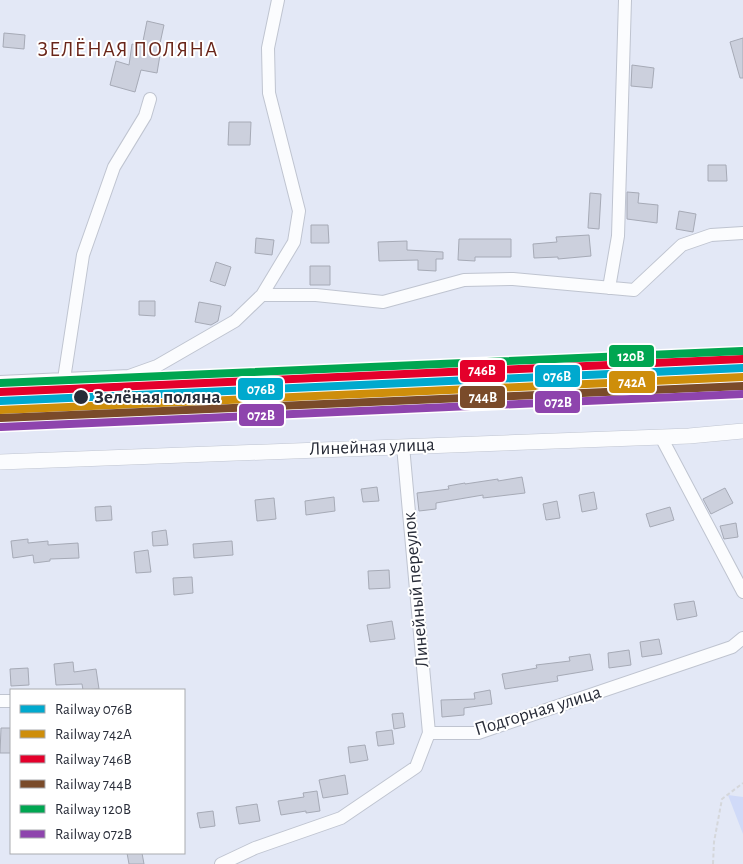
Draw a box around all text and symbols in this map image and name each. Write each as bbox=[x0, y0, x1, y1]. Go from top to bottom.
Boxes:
district label: ЗЕЛЁНАЯ ПОЛЯНА bbox=[38, 38, 218, 60]
line badge: 120В bbox=[608, 344, 655, 368]
text: 120В bbox=[617, 350, 645, 364]
line badge: 746В bbox=[459, 359, 506, 383]
text: 746В bbox=[468, 364, 496, 378]
line badge: 076В bbox=[534, 364, 581, 388]
text: 076В bbox=[543, 370, 571, 384]
line badge: 742А bbox=[608, 370, 656, 394]
text: 742А bbox=[618, 376, 647, 390]
line badge: 076В bbox=[237, 377, 284, 401]
text: 076В bbox=[247, 383, 275, 397]
line badge: 744В bbox=[459, 385, 506, 409]
marker: Зелёная поляна bbox=[72, 388, 90, 406]
place label: Зелёная поляна bbox=[94, 388, 220, 407]
line badge: 072В bbox=[534, 390, 581, 414]
text: 744В bbox=[469, 391, 497, 405]
text: 072В bbox=[544, 396, 572, 410]
line badge: 072В bbox=[238, 403, 285, 427]
text: 072В bbox=[247, 409, 275, 423]
street label: Линейная улица bbox=[309, 435, 435, 459]
street label: Линейный переулок bbox=[400, 511, 432, 668]
street label: Подгорная улица bbox=[472, 683, 604, 739]
legend bbox=[10, 689, 185, 854]
text: Railway 076В bbox=[55, 702, 132, 717]
text: Railway 742А bbox=[55, 727, 132, 742]
text: Railway 746В bbox=[55, 752, 132, 767]
text: Railway 744В bbox=[55, 777, 132, 792]
text: Railway 120В bbox=[55, 802, 131, 817]
text: Railway 072В bbox=[55, 827, 132, 842]

